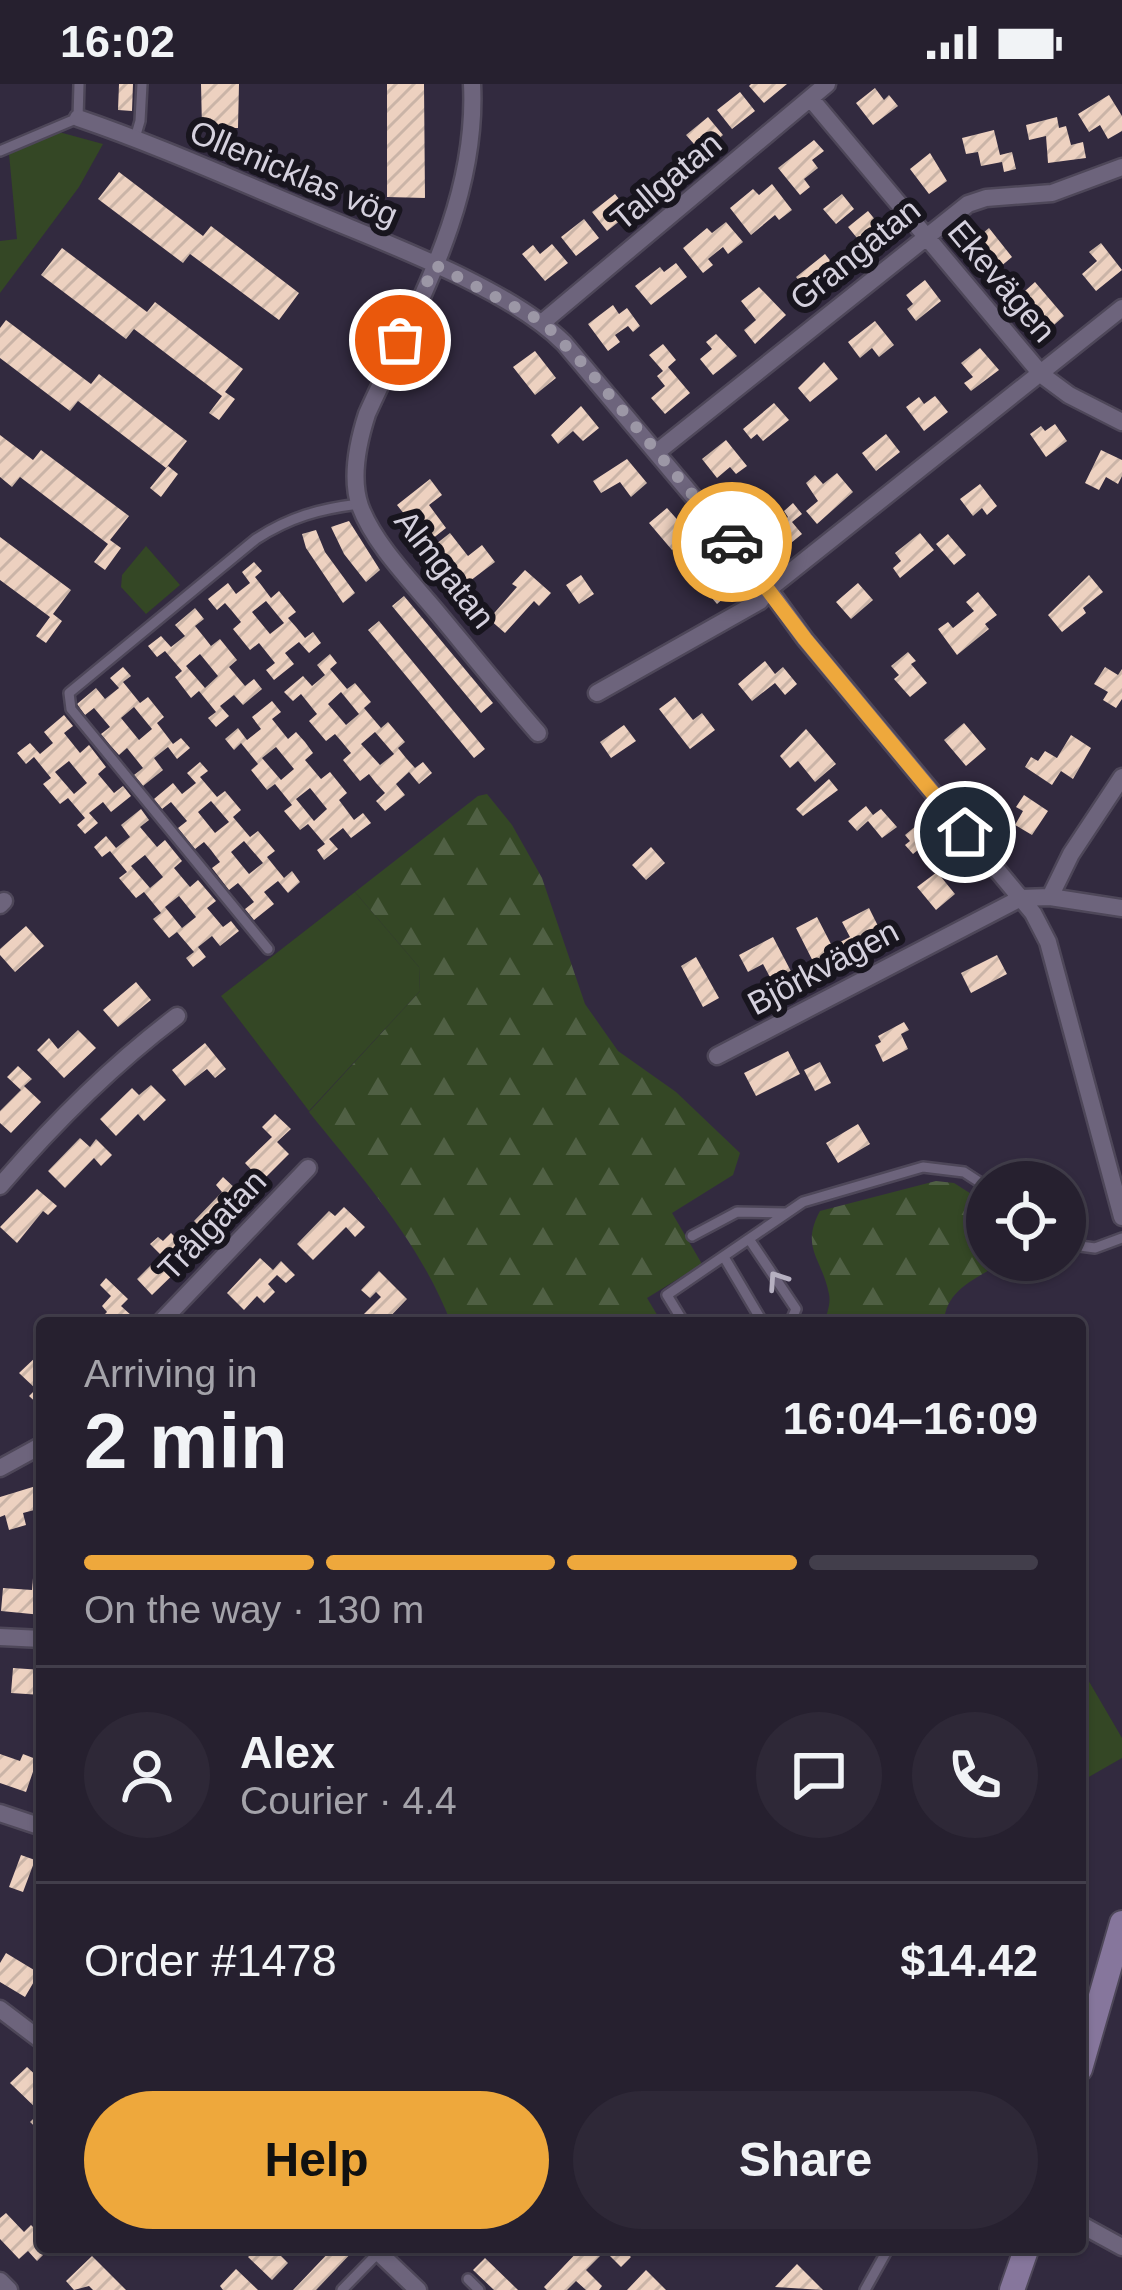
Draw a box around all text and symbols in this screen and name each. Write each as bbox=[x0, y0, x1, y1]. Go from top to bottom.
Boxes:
text: 16:02 bbox=[60, 16, 175, 67]
street label: Ollenicklas vög bbox=[185, 113, 403, 233]
street label: Tallgatan bbox=[604, 124, 728, 238]
street label: Grangatan bbox=[783, 191, 927, 317]
street label: Ekevägen bbox=[941, 213, 1063, 349]
pin bbox=[349, 289, 451, 391]
icon: bag bbox=[367, 307, 433, 373]
courier bbox=[672, 482, 792, 602]
street label: Almgatan bbox=[388, 503, 502, 635]
icon: car bbox=[699, 509, 765, 575]
pin bbox=[914, 781, 1016, 883]
icon: home bbox=[932, 799, 998, 865]
street label: Björkvägen bbox=[741, 912, 905, 1022]
map controls bbox=[966, 1161, 1086, 1281]
button: locate bbox=[966, 1161, 1086, 1281]
street label: Trålgatan bbox=[151, 1162, 273, 1288]
one-way arrow bbox=[769, 1272, 791, 1294]
text: Arriving in bbox=[84, 1352, 257, 1395]
text: 16:04–16:09 bbox=[783, 1393, 1038, 1444]
text: 2 min bbox=[84, 1397, 288, 1485]
text: On the way · 130 m bbox=[84, 1588, 424, 1631]
button: person bbox=[84, 1712, 210, 1838]
button: chat bbox=[756, 1712, 882, 1838]
button: phone bbox=[912, 1712, 1038, 1838]
text: Alex bbox=[240, 1727, 335, 1778]
text: Courier · 4.4 bbox=[240, 1779, 457, 1822]
text: Order #1478 bbox=[84, 1935, 337, 1986]
text: $14.42 bbox=[900, 1935, 1038, 1986]
button: Help bbox=[84, 2091, 549, 2229]
button: Share bbox=[573, 2091, 1038, 2229]

